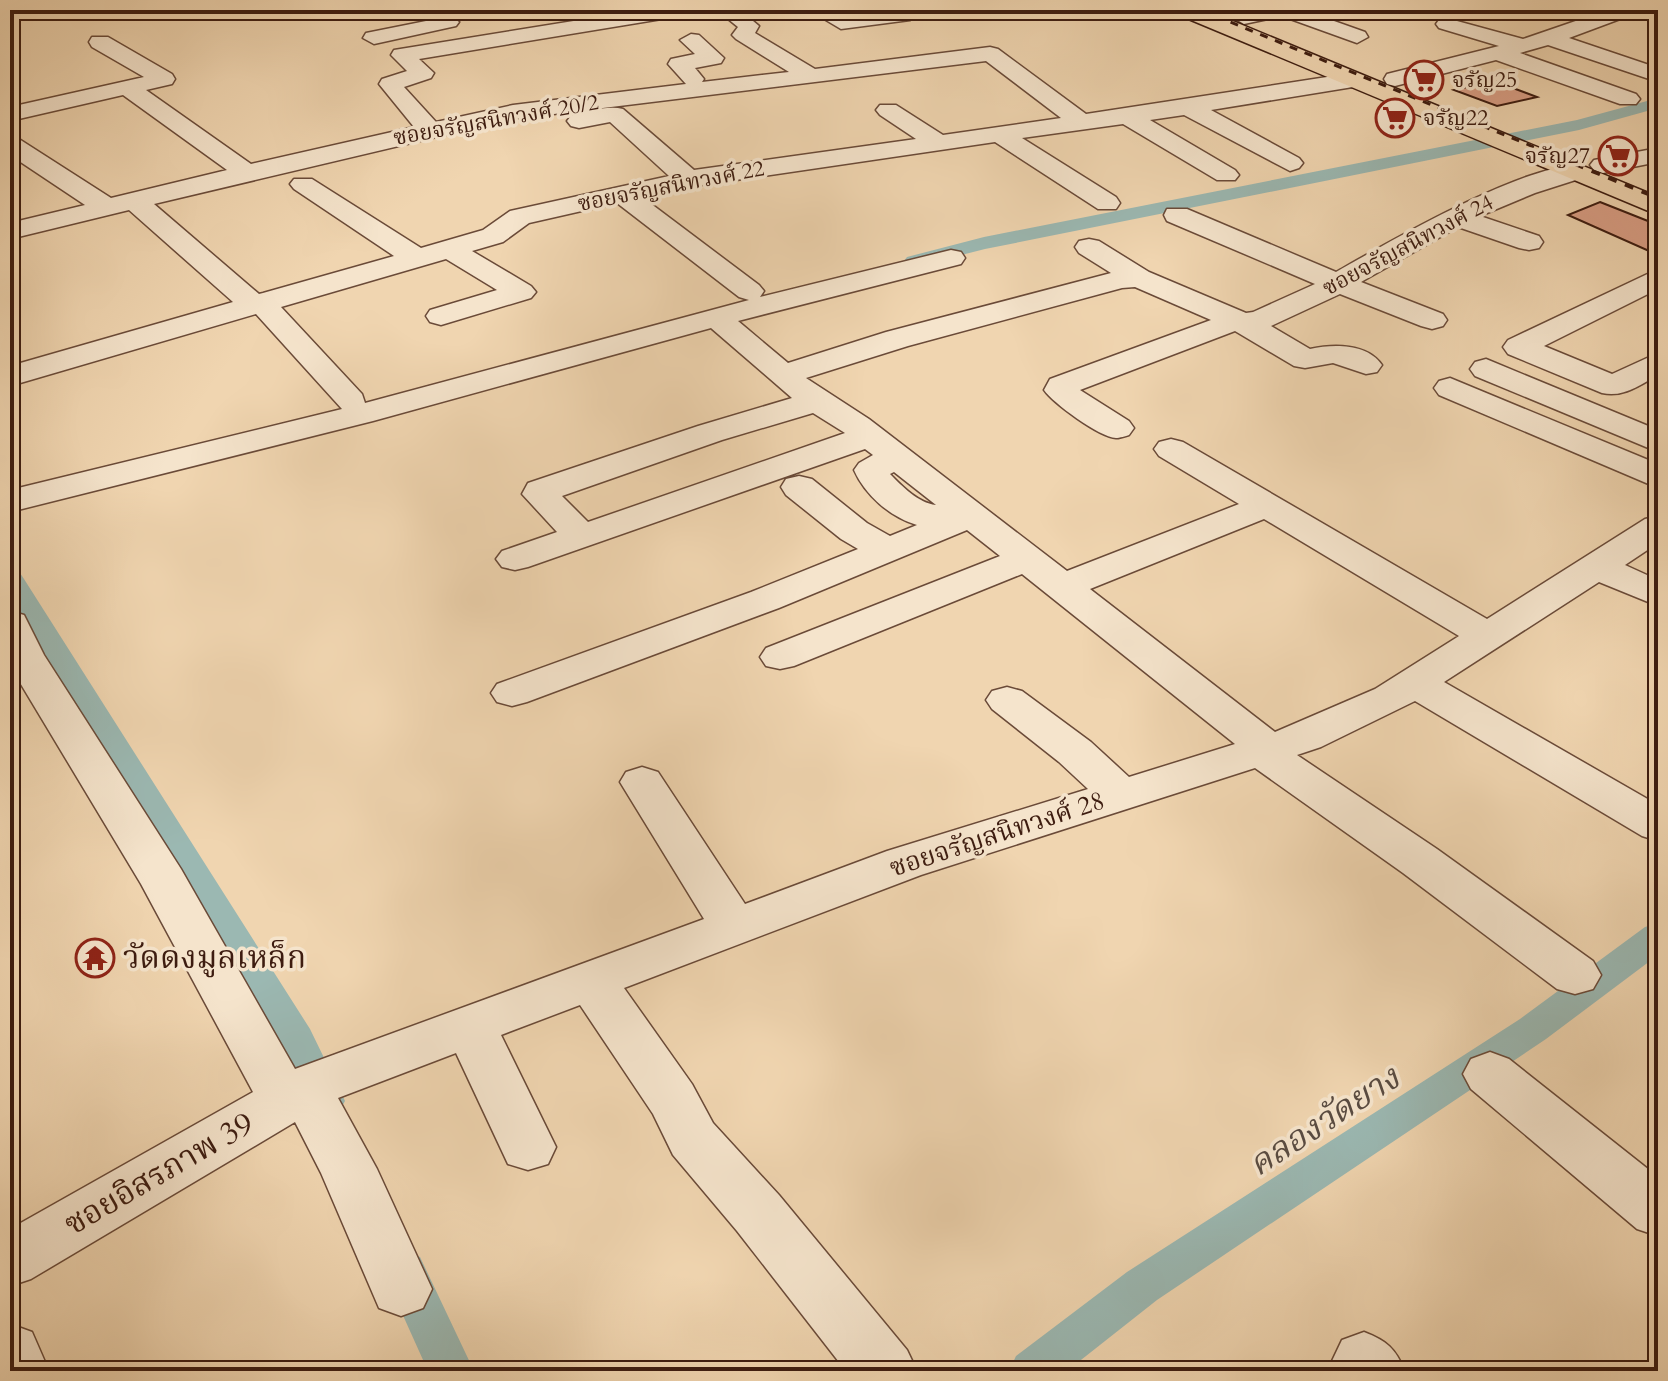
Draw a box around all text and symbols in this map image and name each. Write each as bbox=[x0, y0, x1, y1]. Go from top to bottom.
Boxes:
supermarket icon: จรัญ25 bbox=[1403, 59, 1445, 101]
place label: จรัญ25 bbox=[1452, 65, 1517, 95]
street label: ซอยจรัญสนิทวงศ์ 20/2 bbox=[391, 87, 601, 153]
supermarket icon: จรัญ22 bbox=[1374, 97, 1416, 139]
place label: จรัญ22 bbox=[1423, 103, 1488, 133]
supermarket icon: จรัญ27 bbox=[1597, 135, 1639, 177]
place label: จรัญ27 bbox=[1525, 141, 1590, 171]
street label: ซอยจรัญสนิทวงศ์ 22 bbox=[575, 153, 767, 219]
street label: ซอยจรัญสนิทวงศ์ 24 bbox=[1317, 187, 1499, 303]
street label: ซอยจรัญสนิทวงศ์ 28 bbox=[885, 783, 1109, 885]
place label: วัดดงมูลเหล็ก bbox=[123, 936, 306, 980]
temple icon: วัดดงมูลเหล็ก bbox=[74, 937, 116, 979]
water label: คลองวัดยาง bbox=[1239, 1054, 1410, 1187]
street label: ซอยอิสรภาพ 39 bbox=[56, 1102, 262, 1246]

